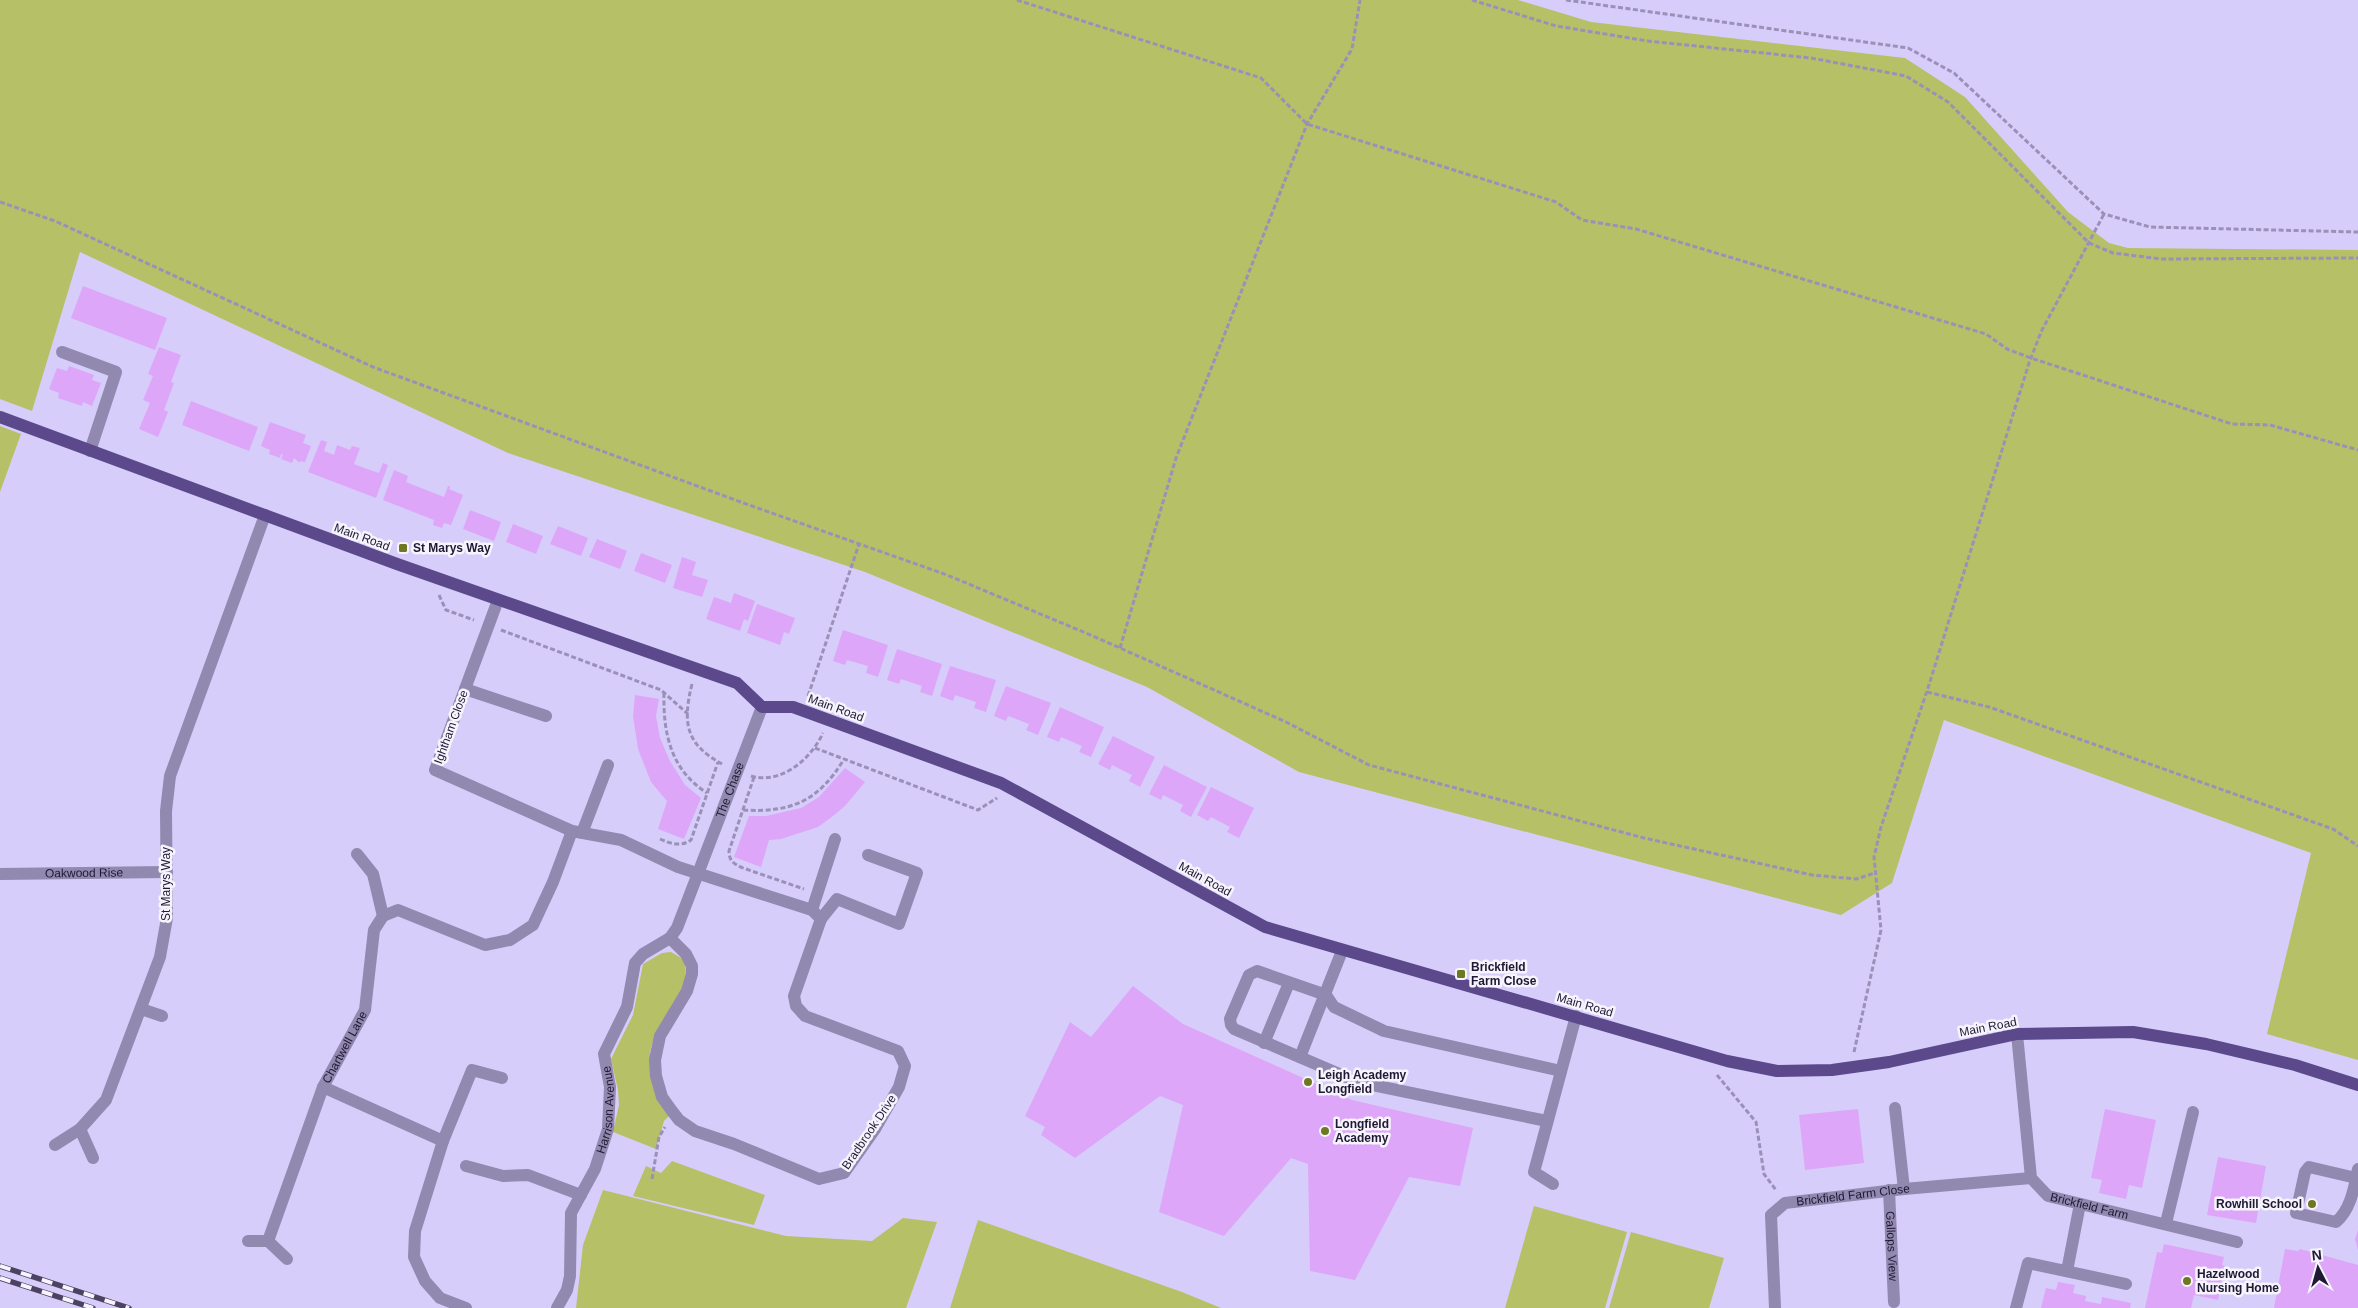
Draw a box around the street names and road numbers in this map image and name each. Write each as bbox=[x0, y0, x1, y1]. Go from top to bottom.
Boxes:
street label: Main Road bbox=[332, 520, 392, 554]
street label: Ightham Close bbox=[431, 688, 471, 766]
street label: Main Road bbox=[806, 691, 866, 725]
street label: The Chase bbox=[713, 760, 747, 820]
street label: St Marys Way bbox=[159, 847, 173, 921]
street label: Main Road bbox=[1176, 859, 1234, 899]
street label: Oakwood Rise bbox=[45, 866, 123, 880]
street label: Main Road bbox=[1555, 990, 1615, 1020]
street label: Chartwell Lane bbox=[319, 1008, 370, 1086]
street label: Main Road bbox=[1958, 1015, 2018, 1039]
street label: Harrison Avenue bbox=[593, 1065, 617, 1155]
street label: Bradbrook Drive bbox=[839, 1092, 899, 1172]
street label: Brickfield Farm Close bbox=[1795, 1182, 1911, 1209]
street label: Brickfield Farm bbox=[2049, 1190, 2130, 1222]
street label: Gallops View bbox=[1883, 1211, 1900, 1282]

